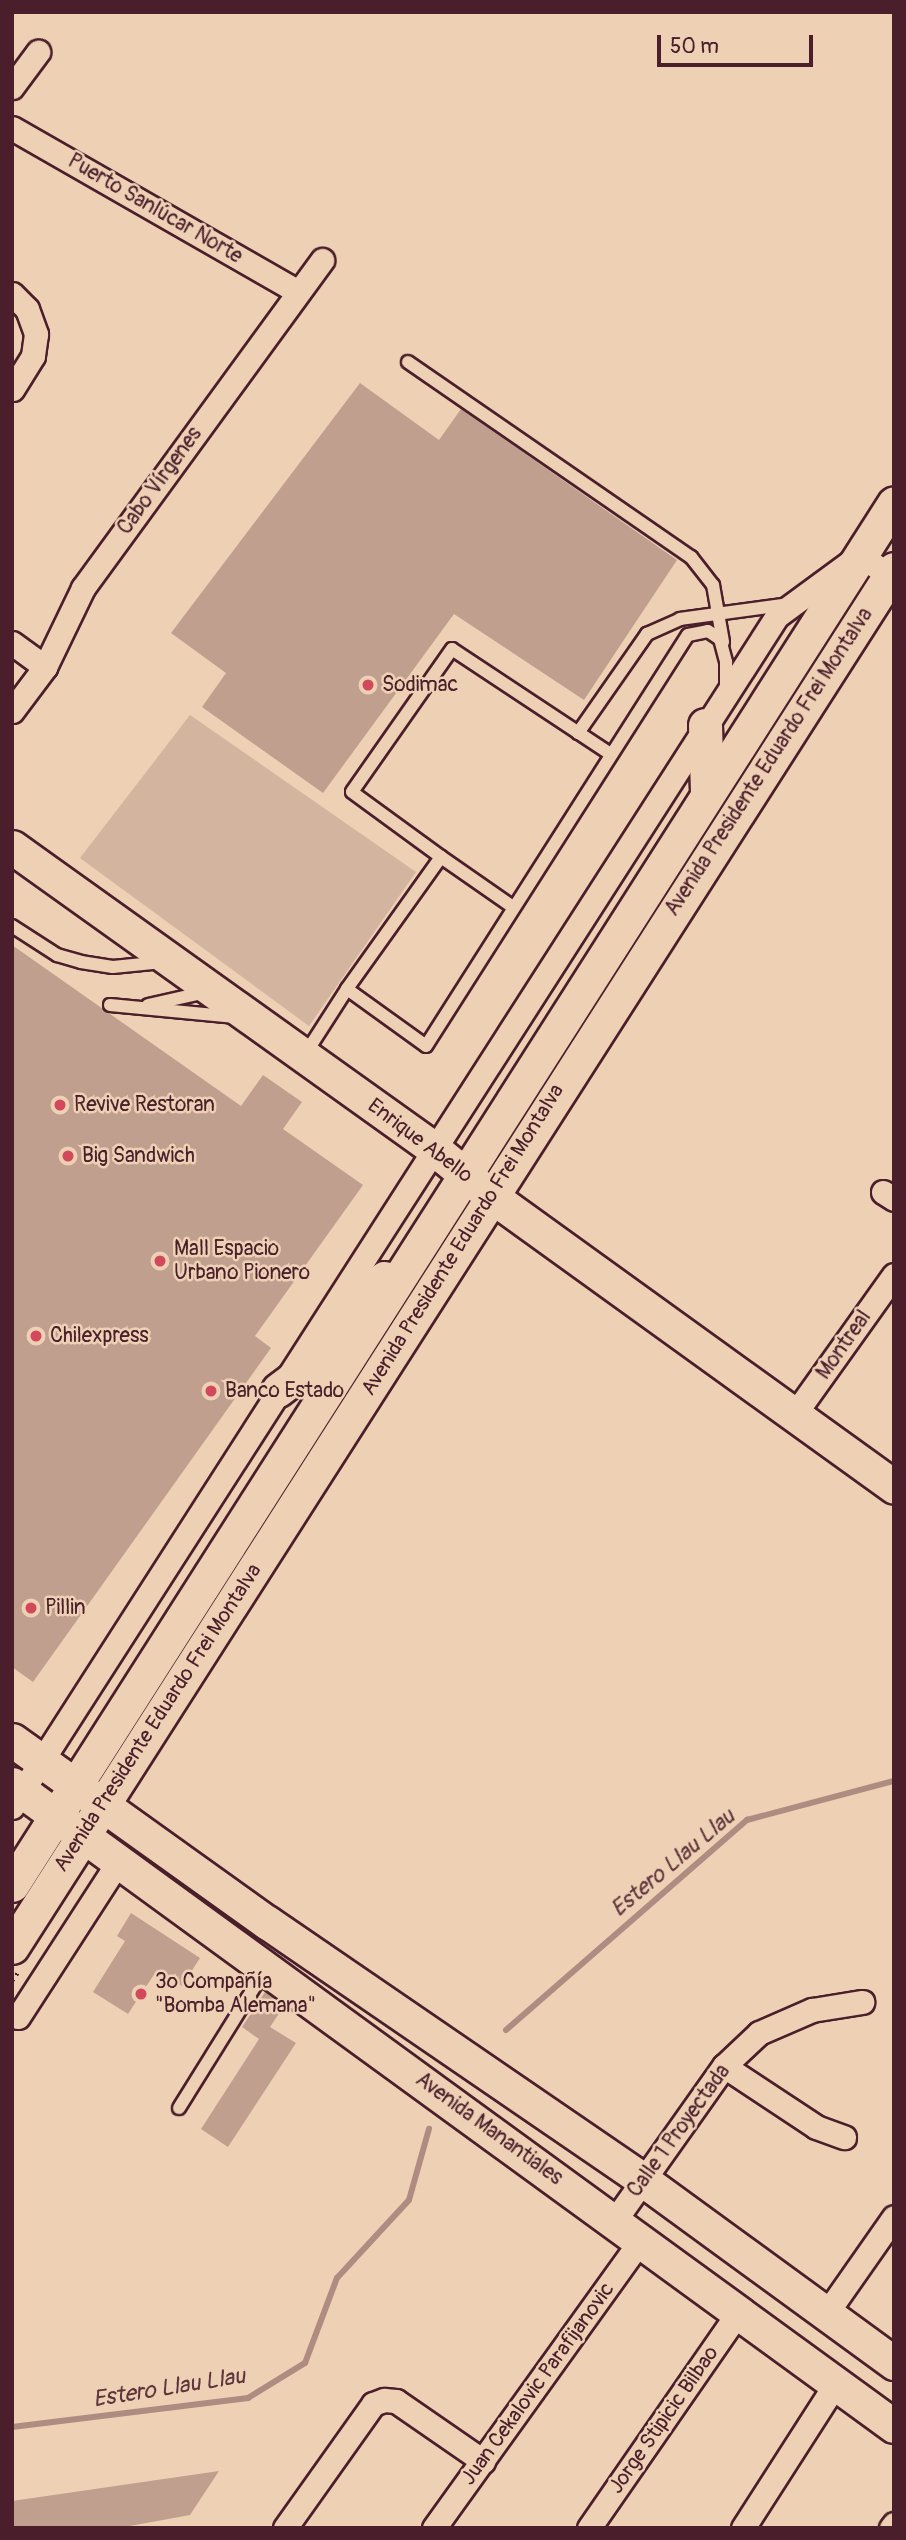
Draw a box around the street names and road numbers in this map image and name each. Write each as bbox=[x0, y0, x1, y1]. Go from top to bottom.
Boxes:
street label: Puerto Sanlúcar Norte bbox=[63, 149, 247, 269]
street label: Cabo Vírgenes bbox=[112, 422, 208, 540]
street label: Avenida Presidente Eduardo Frei Montalva bbox=[660, 603, 878, 921]
street label: Avenida Presidente Eduardo Frei Montalva bbox=[356, 1080, 570, 1400]
street label: Enrique Abello bbox=[363, 1093, 477, 1189]
street label: Montreal bbox=[811, 1306, 877, 1384]
street label: Avenida Presidente Eduardo Frei Montalva bbox=[49, 1559, 267, 1877]
street label: Calle 1 Proyectada bbox=[622, 2060, 736, 2202]
street label: Avenida Manantiales bbox=[411, 2067, 567, 2191]
street label: Juan Cekalovic Parafijanovic bbox=[456, 2278, 620, 2490]
street label: Jorge Stipicic Bilbao bbox=[604, 2342, 724, 2498]

